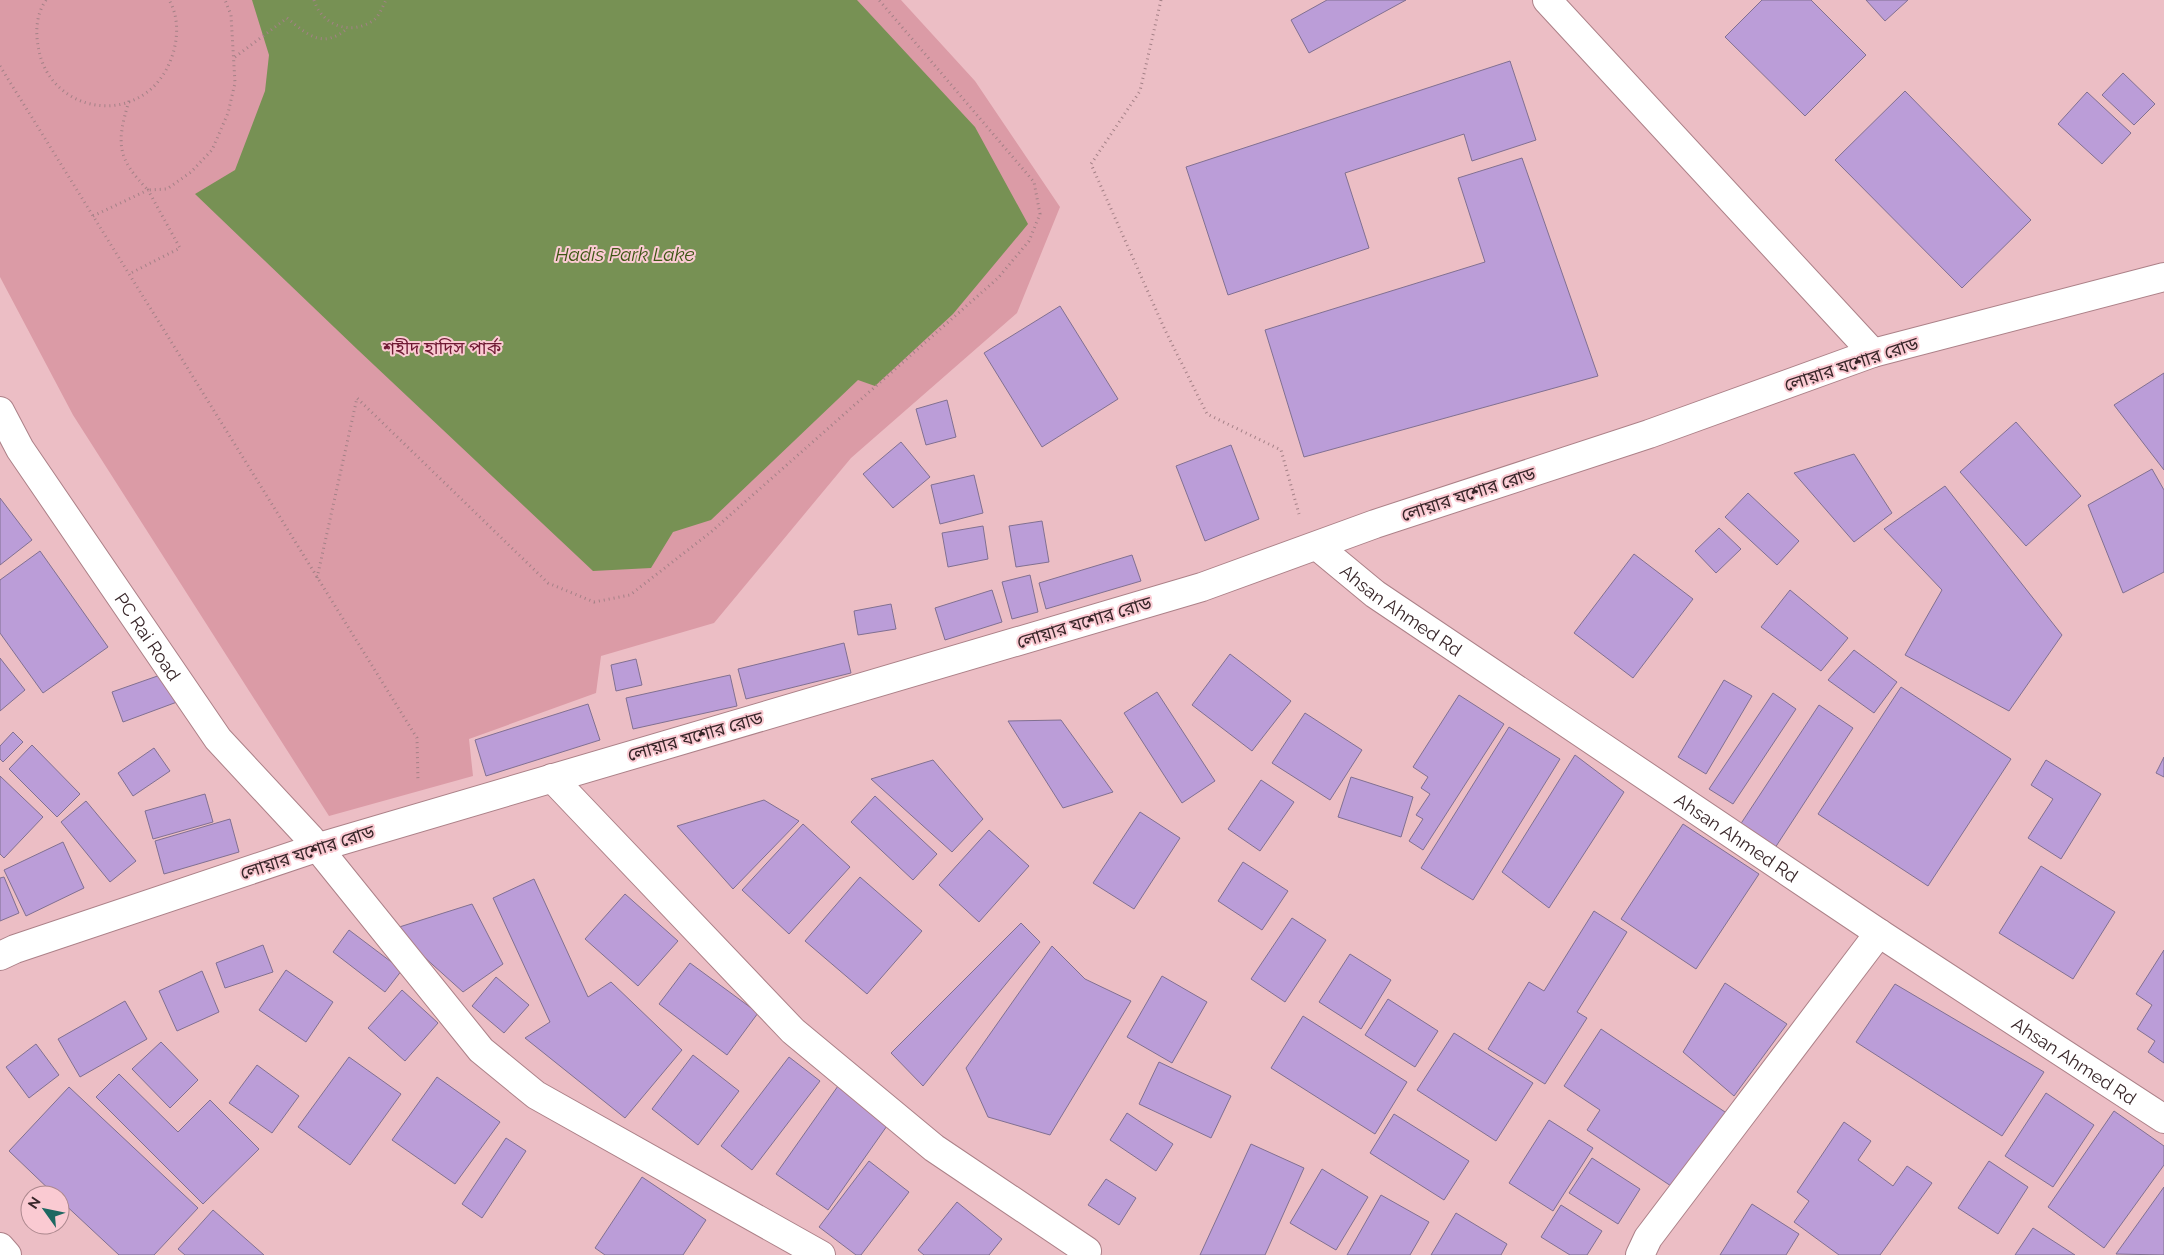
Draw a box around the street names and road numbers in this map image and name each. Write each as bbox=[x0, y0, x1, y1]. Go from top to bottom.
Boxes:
street label: লোয়ার যশোর রোড bbox=[1781, 332, 1921, 396]
street label: লোয়ার যশোর রোড bbox=[1398, 462, 1538, 526]
street label: Ahsan Ahmed Rd bbox=[1336, 560, 1466, 660]
street label: PC Rai Road bbox=[111, 589, 185, 684]
street label: লোয়ার যশোর রোড bbox=[1014, 591, 1154, 653]
street label: লোয়ার যশোর রোড bbox=[625, 707, 765, 765]
street label: Ahsan Ahmed Rd bbox=[1671, 788, 1802, 886]
street label: লোয়ার যশোর রোড bbox=[237, 820, 377, 884]
street label: Ahsan Ahmed Rd bbox=[2008, 1012, 2140, 1109]

